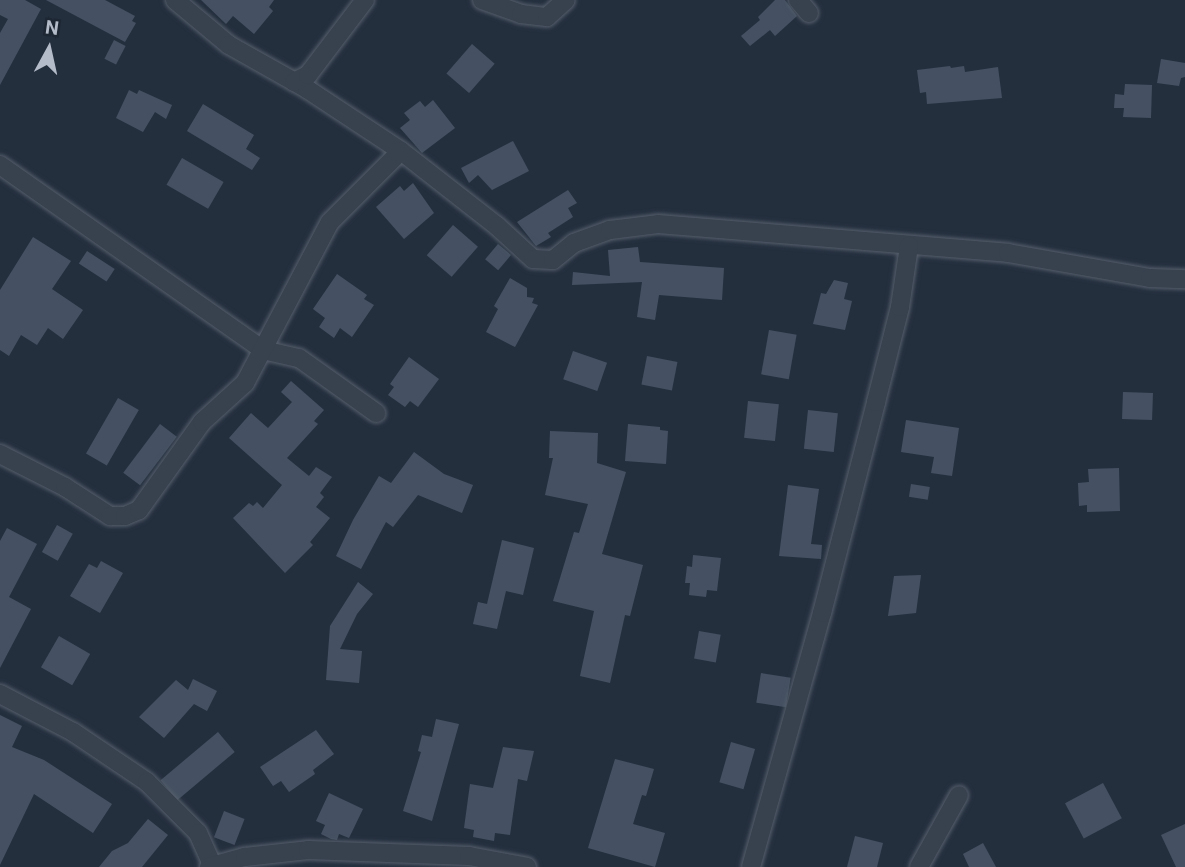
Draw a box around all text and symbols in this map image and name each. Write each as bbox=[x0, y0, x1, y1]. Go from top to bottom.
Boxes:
north arrow bbox=[14, 14, 84, 84]
text: N bbox=[44, 15, 60, 40]

